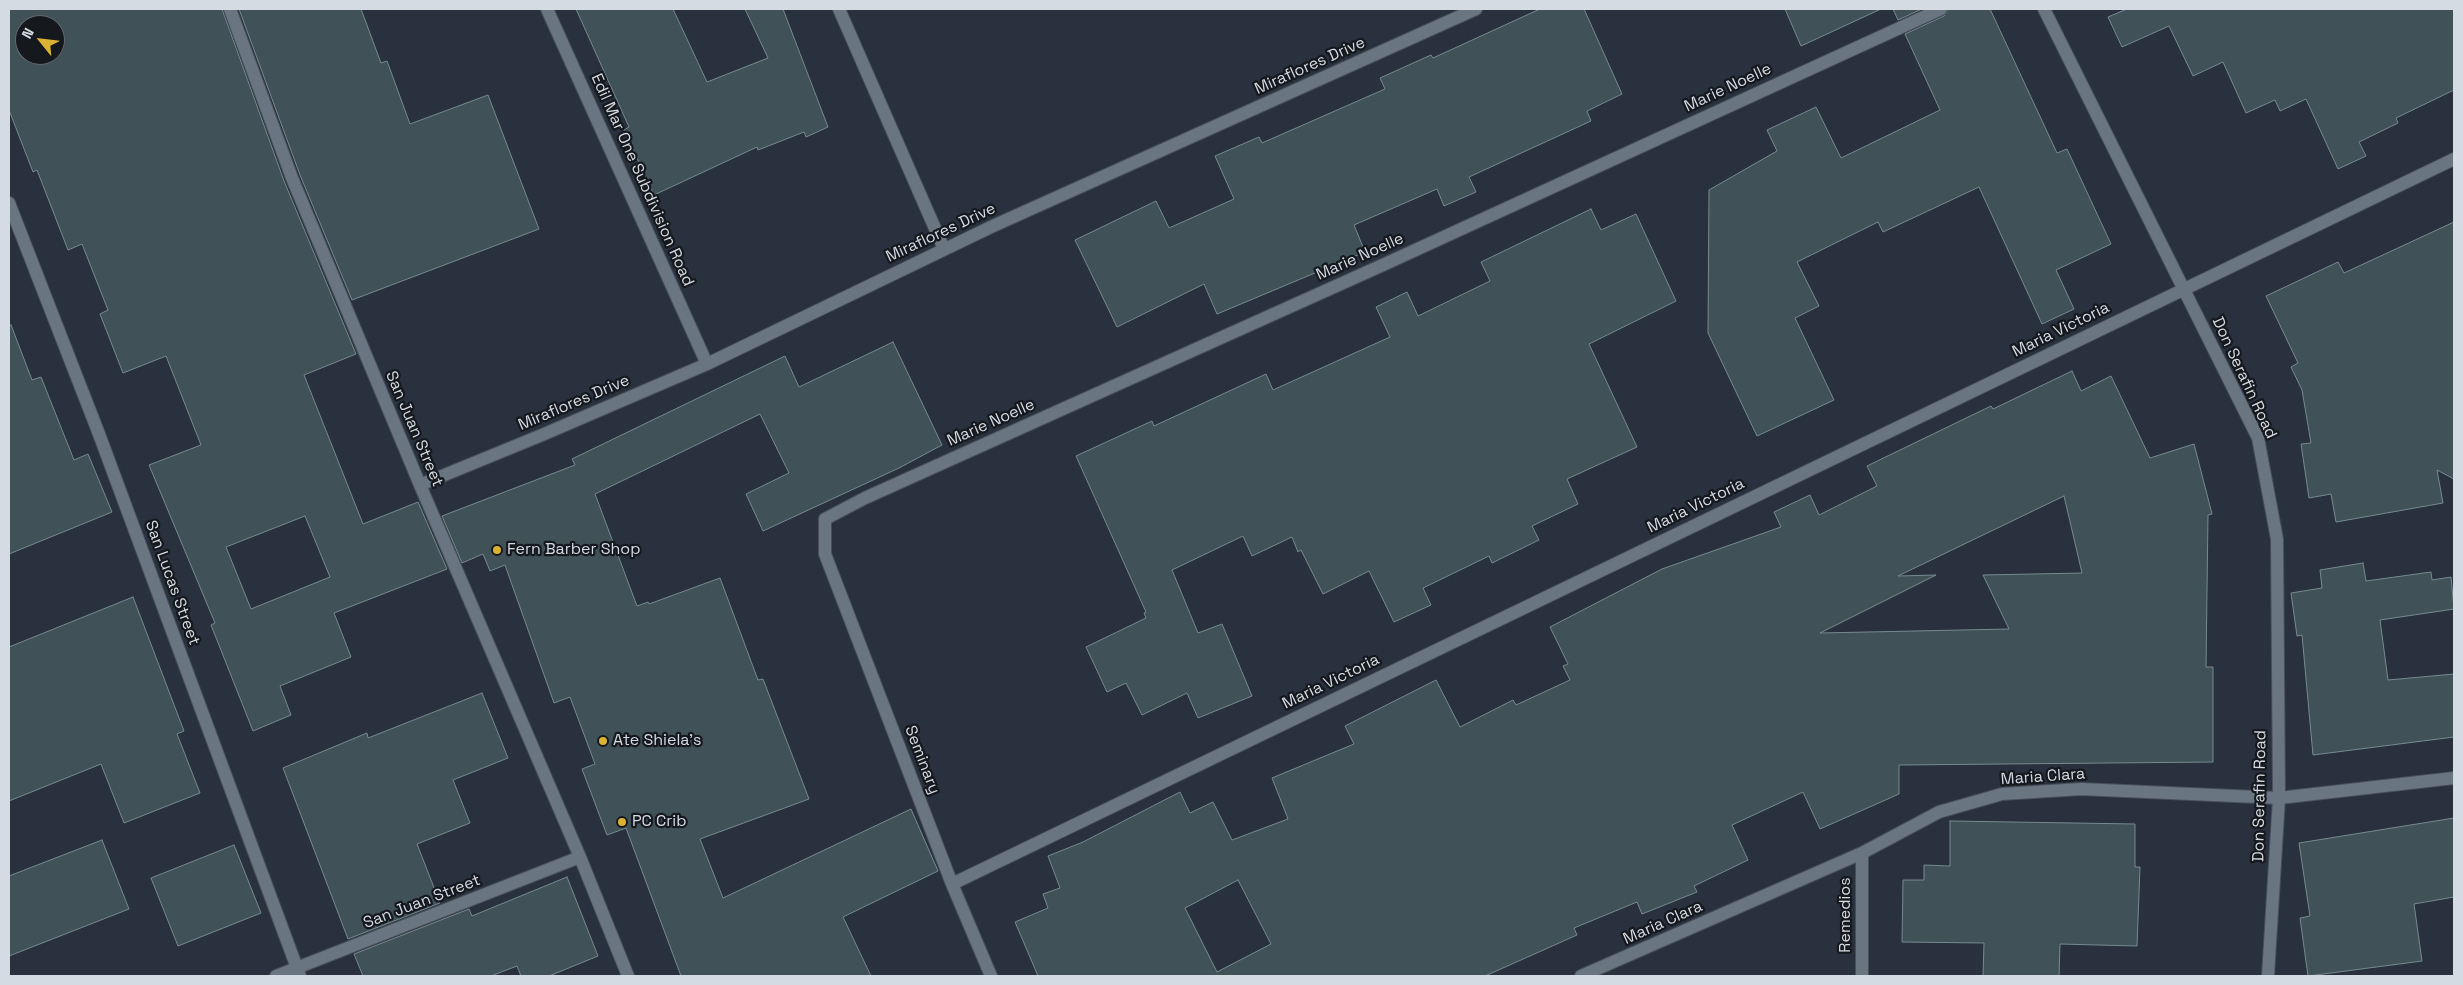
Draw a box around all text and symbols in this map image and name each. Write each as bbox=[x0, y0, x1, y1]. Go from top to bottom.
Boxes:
north arrow bbox=[15, 15, 65, 65]
text: N bbox=[18, 25, 38, 42]
street label: Miraflores Drive bbox=[1252, 33, 1368, 99]
street label: Marie Noelle bbox=[1681, 59, 1775, 117]
street label: Edil Mar One Subdivision Road bbox=[586, 71, 698, 289]
street label: Miraflores Drive bbox=[883, 199, 999, 267]
street label: Marie Noelle bbox=[1313, 229, 1407, 285]
street label: Maria Victoria bbox=[2009, 298, 2113, 362]
street label: Don Serafin Road bbox=[2207, 314, 2281, 442]
street label: San Juan Street bbox=[381, 368, 447, 490]
street label: Miraflores Drive bbox=[516, 371, 632, 435]
street label: Marie Noelle bbox=[944, 395, 1038, 451]
street label: Maria Victoria bbox=[1644, 474, 1748, 538]
street label: San Lucas Street bbox=[140, 518, 204, 648]
place label: Fern Barber Shop bbox=[507, 540, 641, 560]
marker: Fern Barber Shop bbox=[491, 544, 503, 556]
street label: Maria Victoria bbox=[1279, 650, 1383, 714]
street label: Seminary bbox=[900, 723, 944, 797]
street label: Don Serafin Road bbox=[2249, 730, 2271, 862]
place label: Ate Shiela’s bbox=[613, 731, 702, 751]
marker: Ate Shiela’s bbox=[597, 735, 609, 747]
street label: Maria Clara bbox=[2000, 764, 2086, 790]
place label: PC Crib bbox=[632, 812, 687, 832]
marker: PC Crib bbox=[616, 816, 628, 828]
street label: San Juan Street bbox=[361, 871, 483, 933]
street label: Remedios bbox=[1836, 877, 1856, 953]
street label: Maria Clara bbox=[1620, 897, 1706, 949]

